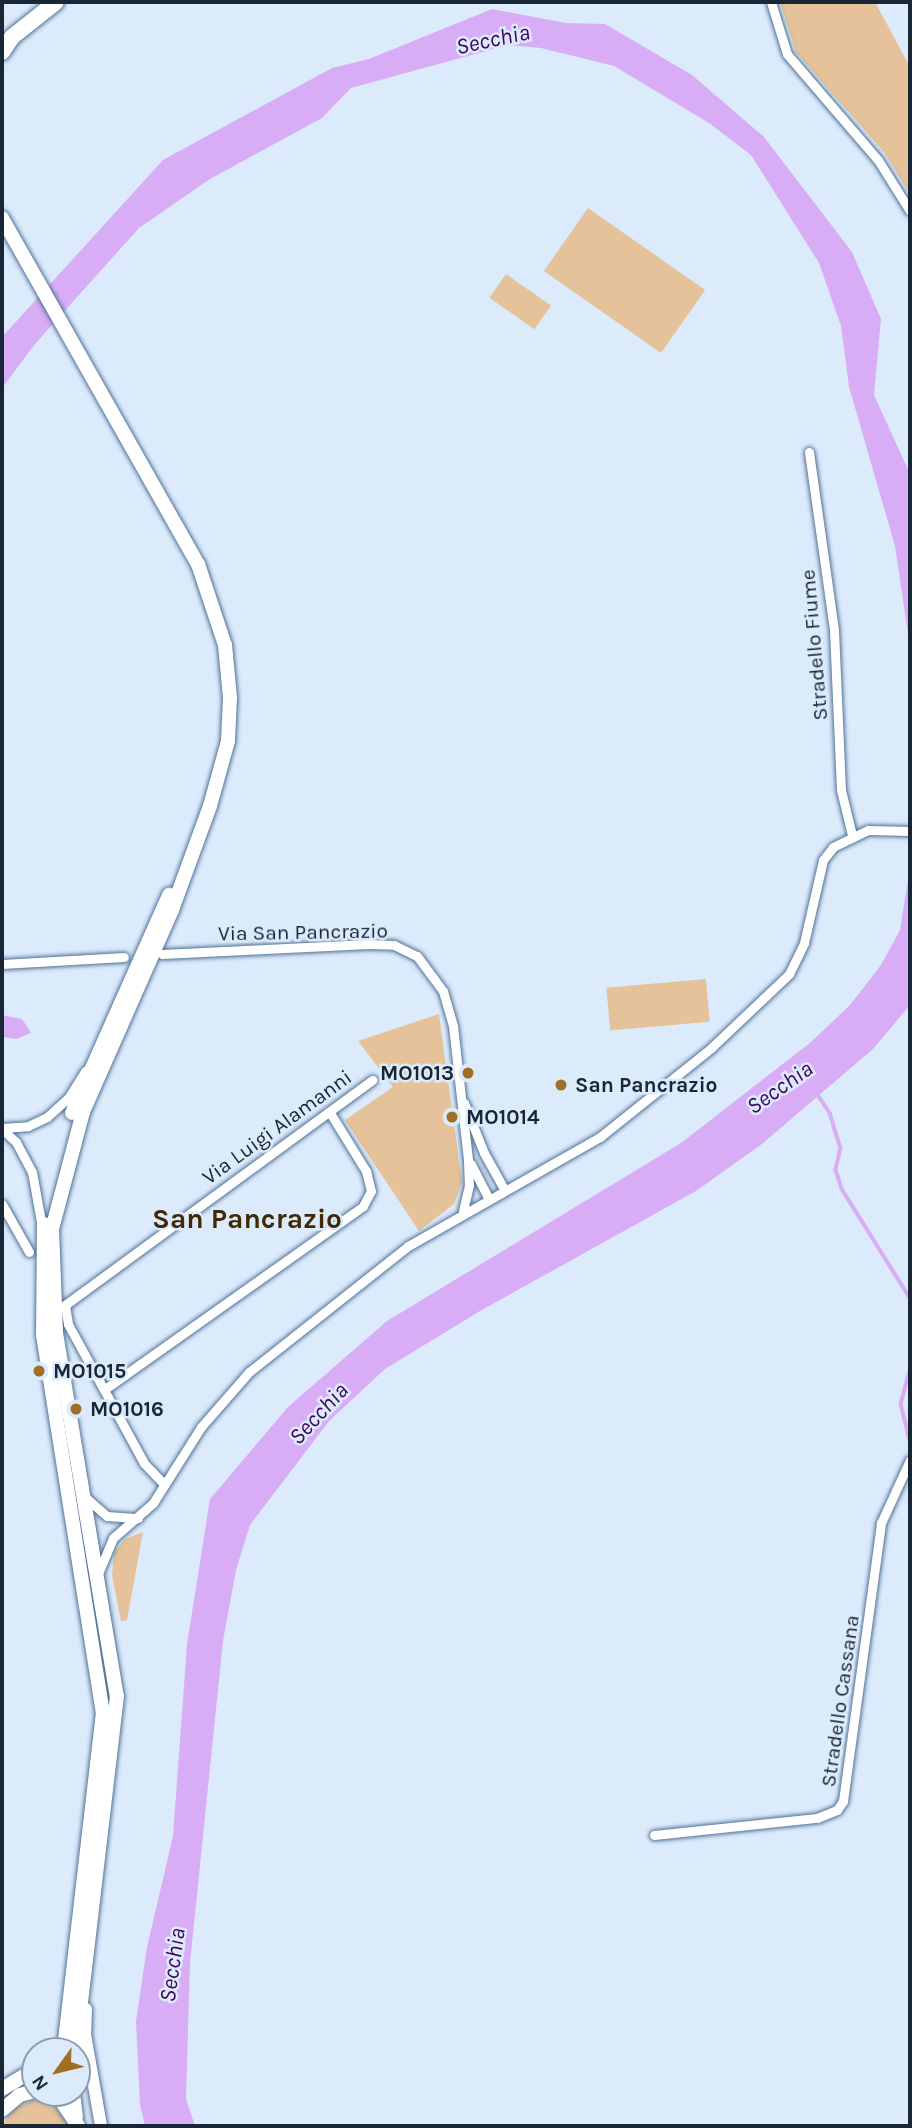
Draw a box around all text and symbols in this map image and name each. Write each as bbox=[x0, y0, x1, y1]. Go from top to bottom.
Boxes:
water label: Secchia bbox=[454, 19, 532, 61]
street label: Stradello Fiume bbox=[795, 568, 833, 722]
street label: Via San Pancrazio bbox=[218, 918, 388, 946]
water label: Secchia bbox=[741, 1055, 819, 1121]
place label: MO1013 bbox=[380, 1060, 454, 1086]
street label: Via Luigi Alamanni bbox=[197, 1064, 357, 1190]
marker: MO1013 bbox=[460, 1065, 476, 1081]
place label: San Pancrazio bbox=[575, 1072, 717, 1098]
marker: San Pancrazio bbox=[553, 1077, 569, 1093]
place label: MO1014 bbox=[466, 1104, 539, 1130]
marker: MO1014 bbox=[444, 1109, 460, 1125]
district label: San Pancrazio bbox=[152, 1202, 342, 1236]
place label: MO1015 bbox=[53, 1358, 126, 1384]
marker: MO1015 bbox=[31, 1363, 47, 1379]
water label: Secchia bbox=[283, 1377, 355, 1451]
place label: MO1016 bbox=[90, 1396, 164, 1422]
marker: MO1016 bbox=[68, 1401, 84, 1417]
street label: Stradello Cassana bbox=[815, 1613, 865, 1789]
water label: Secchia bbox=[154, 1926, 192, 2004]
north arrow bbox=[21, 2037, 91, 2107]
text: N bbox=[27, 2071, 53, 2094]

